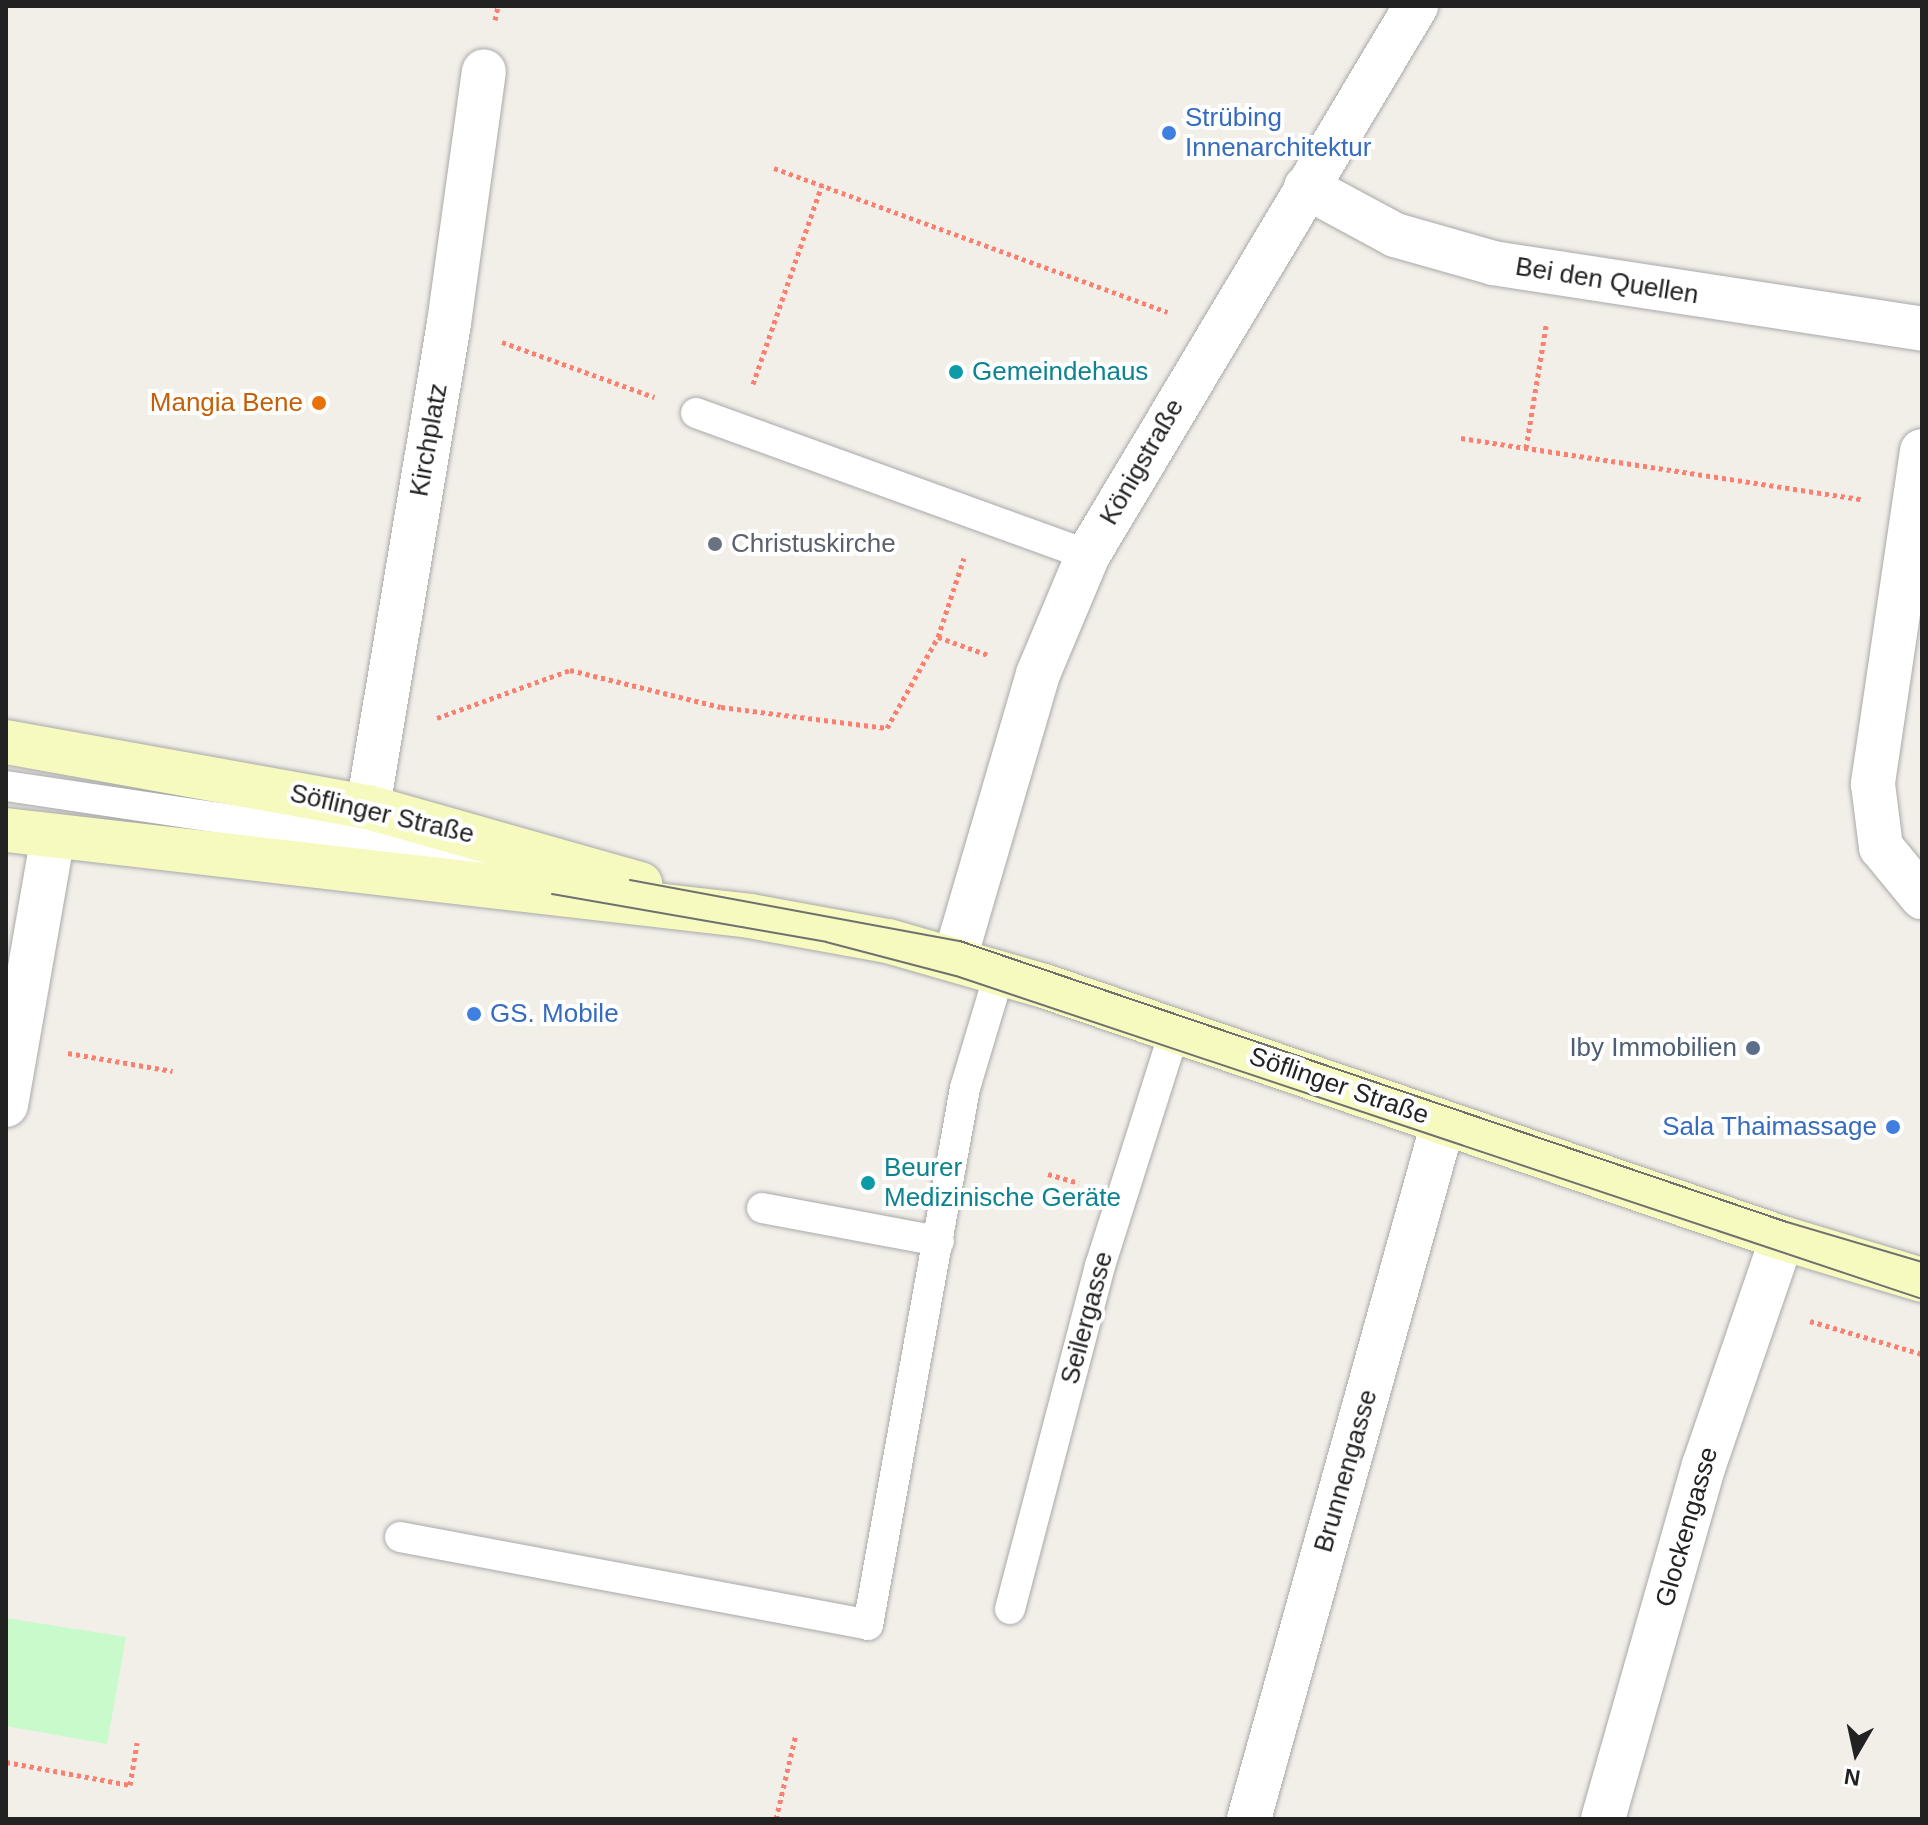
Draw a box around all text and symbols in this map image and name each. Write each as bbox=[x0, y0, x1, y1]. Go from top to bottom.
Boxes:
place label: Strübing Innenarchitektur bbox=[1185, 102, 1371, 164]
marker: Strübing Innenarchitektur bbox=[1160, 124, 1178, 142]
street label: Bei den Quellen bbox=[1513, 251, 1701, 311]
place label: Gemeindehaus bbox=[972, 356, 1148, 388]
marker: Gemeindehaus bbox=[947, 363, 965, 381]
street label: Kirchplatz bbox=[404, 381, 454, 499]
place label: Mangia Bene bbox=[150, 387, 303, 419]
street label: Königstraße bbox=[1093, 393, 1191, 531]
marker: Mangia Bene bbox=[310, 394, 328, 412]
place label: Christuskirche bbox=[731, 528, 896, 560]
marker: Christuskirche bbox=[706, 535, 724, 553]
street label: Söflinger Straße bbox=[287, 778, 477, 850]
place label: GS. Mobile bbox=[490, 998, 619, 1030]
marker: GS. Mobile bbox=[465, 1005, 483, 1023]
place label: Iby Immobilien bbox=[1569, 1032, 1737, 1064]
marker: Iby Immobilien bbox=[1744, 1039, 1762, 1057]
street label: Söflinger Straße bbox=[1245, 1041, 1433, 1131]
place label: Sala Thaimassage bbox=[1662, 1111, 1877, 1143]
marker: Sala Thaimassage bbox=[1884, 1118, 1902, 1136]
place label: Beurer Medizinische Geräte bbox=[884, 1152, 1121, 1214]
marker: Beurer Medizinische Geräte bbox=[859, 1174, 877, 1192]
street label: Seilergasse bbox=[1054, 1248, 1120, 1388]
street label: Brunnengasse bbox=[1308, 1386, 1384, 1556]
street label: Glockengasse bbox=[1649, 1444, 1725, 1610]
north arrow bbox=[1816, 1713, 1896, 1793]
text: N bbox=[1842, 1764, 1862, 1791]

